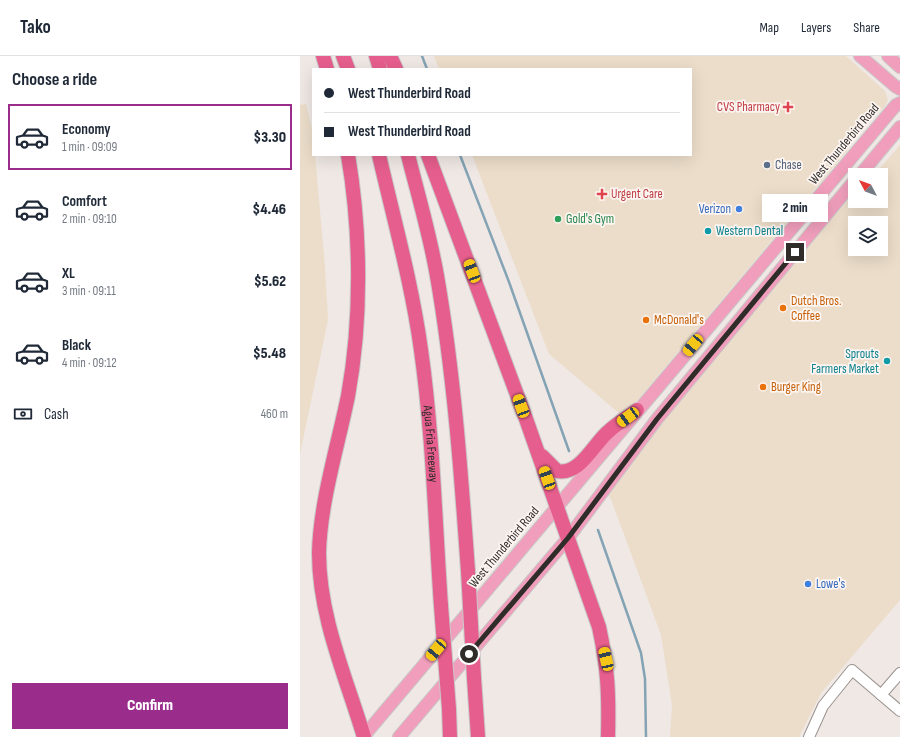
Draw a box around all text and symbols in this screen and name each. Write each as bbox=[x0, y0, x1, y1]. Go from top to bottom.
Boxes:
text: Tako bbox=[20, 16, 51, 39]
text: Map bbox=[759, 19, 779, 36]
text: Layers bbox=[801, 19, 831, 36]
text: Share bbox=[853, 19, 880, 36]
text: Choose a ride bbox=[12, 69, 97, 90]
text: West Thunderbird Road bbox=[348, 84, 471, 103]
place label: CVS Pharmacy bbox=[717, 99, 780, 115]
street label: West Thunderbird Road bbox=[805, 100, 883, 188]
marker: CVS Pharmacy bbox=[783, 102, 793, 112]
icon: car bbox=[14, 119, 50, 155]
text: Economy bbox=[62, 120, 111, 139]
text: West Thunderbird Road bbox=[348, 122, 471, 141]
text: $3.30 bbox=[253, 128, 286, 147]
text: 1 min · 09:09 bbox=[62, 139, 117, 155]
place label: Chase bbox=[775, 157, 802, 173]
marker: Chase bbox=[762, 160, 772, 170]
north arrow bbox=[848, 168, 888, 208]
map controls bbox=[848, 168, 888, 256]
place label: Urgent Care bbox=[611, 186, 663, 202]
marker: Urgent Care bbox=[596, 188, 608, 200]
icon: car bbox=[14, 191, 50, 227]
text: Comfort bbox=[62, 192, 107, 211]
callout: 2 min bbox=[762, 194, 828, 222]
text: $4.46 bbox=[253, 200, 286, 219]
text: 2 min bbox=[782, 200, 808, 216]
place label: Verizon bbox=[699, 201, 731, 217]
marker: Verizon bbox=[734, 204, 744, 214]
text: 2 min · 09:10 bbox=[62, 211, 117, 227]
place label: Gold's Gym bbox=[566, 211, 614, 227]
marker: Gold's Gym bbox=[553, 214, 563, 224]
button: layers bbox=[848, 216, 888, 256]
place label: Western Dental bbox=[716, 223, 783, 239]
marker: Western Dental bbox=[703, 226, 713, 236]
route end bbox=[786, 243, 804, 261]
car bbox=[462, 258, 482, 284]
icon: car bbox=[14, 263, 50, 299]
text: XL bbox=[62, 264, 75, 283]
text: $5.62 bbox=[254, 272, 286, 291]
text: 3 min · 09:11 bbox=[62, 283, 116, 299]
place label: Dutch Bros. Coffee bbox=[791, 293, 841, 324]
marker: Dutch Bros. Coffee bbox=[778, 303, 788, 313]
place label: McDonald's bbox=[654, 312, 704, 328]
marker: McDonald's bbox=[641, 315, 651, 325]
car bbox=[681, 332, 705, 358]
icon: car bbox=[14, 335, 50, 371]
text: Black bbox=[62, 336, 91, 355]
text: $5.48 bbox=[253, 344, 286, 363]
place label: Sprouts Farmers Market bbox=[811, 346, 879, 377]
text: 4 min · 09:12 bbox=[62, 355, 117, 371]
marker: Sprouts Farmers Market bbox=[882, 356, 892, 366]
place label: Burger King bbox=[771, 379, 821, 395]
marker: Burger King bbox=[758, 382, 768, 392]
car bbox=[511, 393, 531, 419]
icon: cash bbox=[12, 403, 34, 425]
street label: Agua Fria Freeway bbox=[419, 404, 442, 483]
text: Cash bbox=[44, 405, 69, 424]
car bbox=[615, 405, 641, 429]
text: 460 m bbox=[261, 406, 288, 422]
car bbox=[537, 465, 557, 491]
street label: West Thunderbird Road bbox=[465, 503, 543, 591]
place label: Lowe's bbox=[816, 576, 846, 592]
marker: Lowe's bbox=[803, 579, 813, 589]
car bbox=[424, 637, 448, 663]
route start bbox=[460, 645, 478, 663]
car bbox=[597, 646, 615, 672]
button: Confirm bbox=[12, 683, 288, 729]

